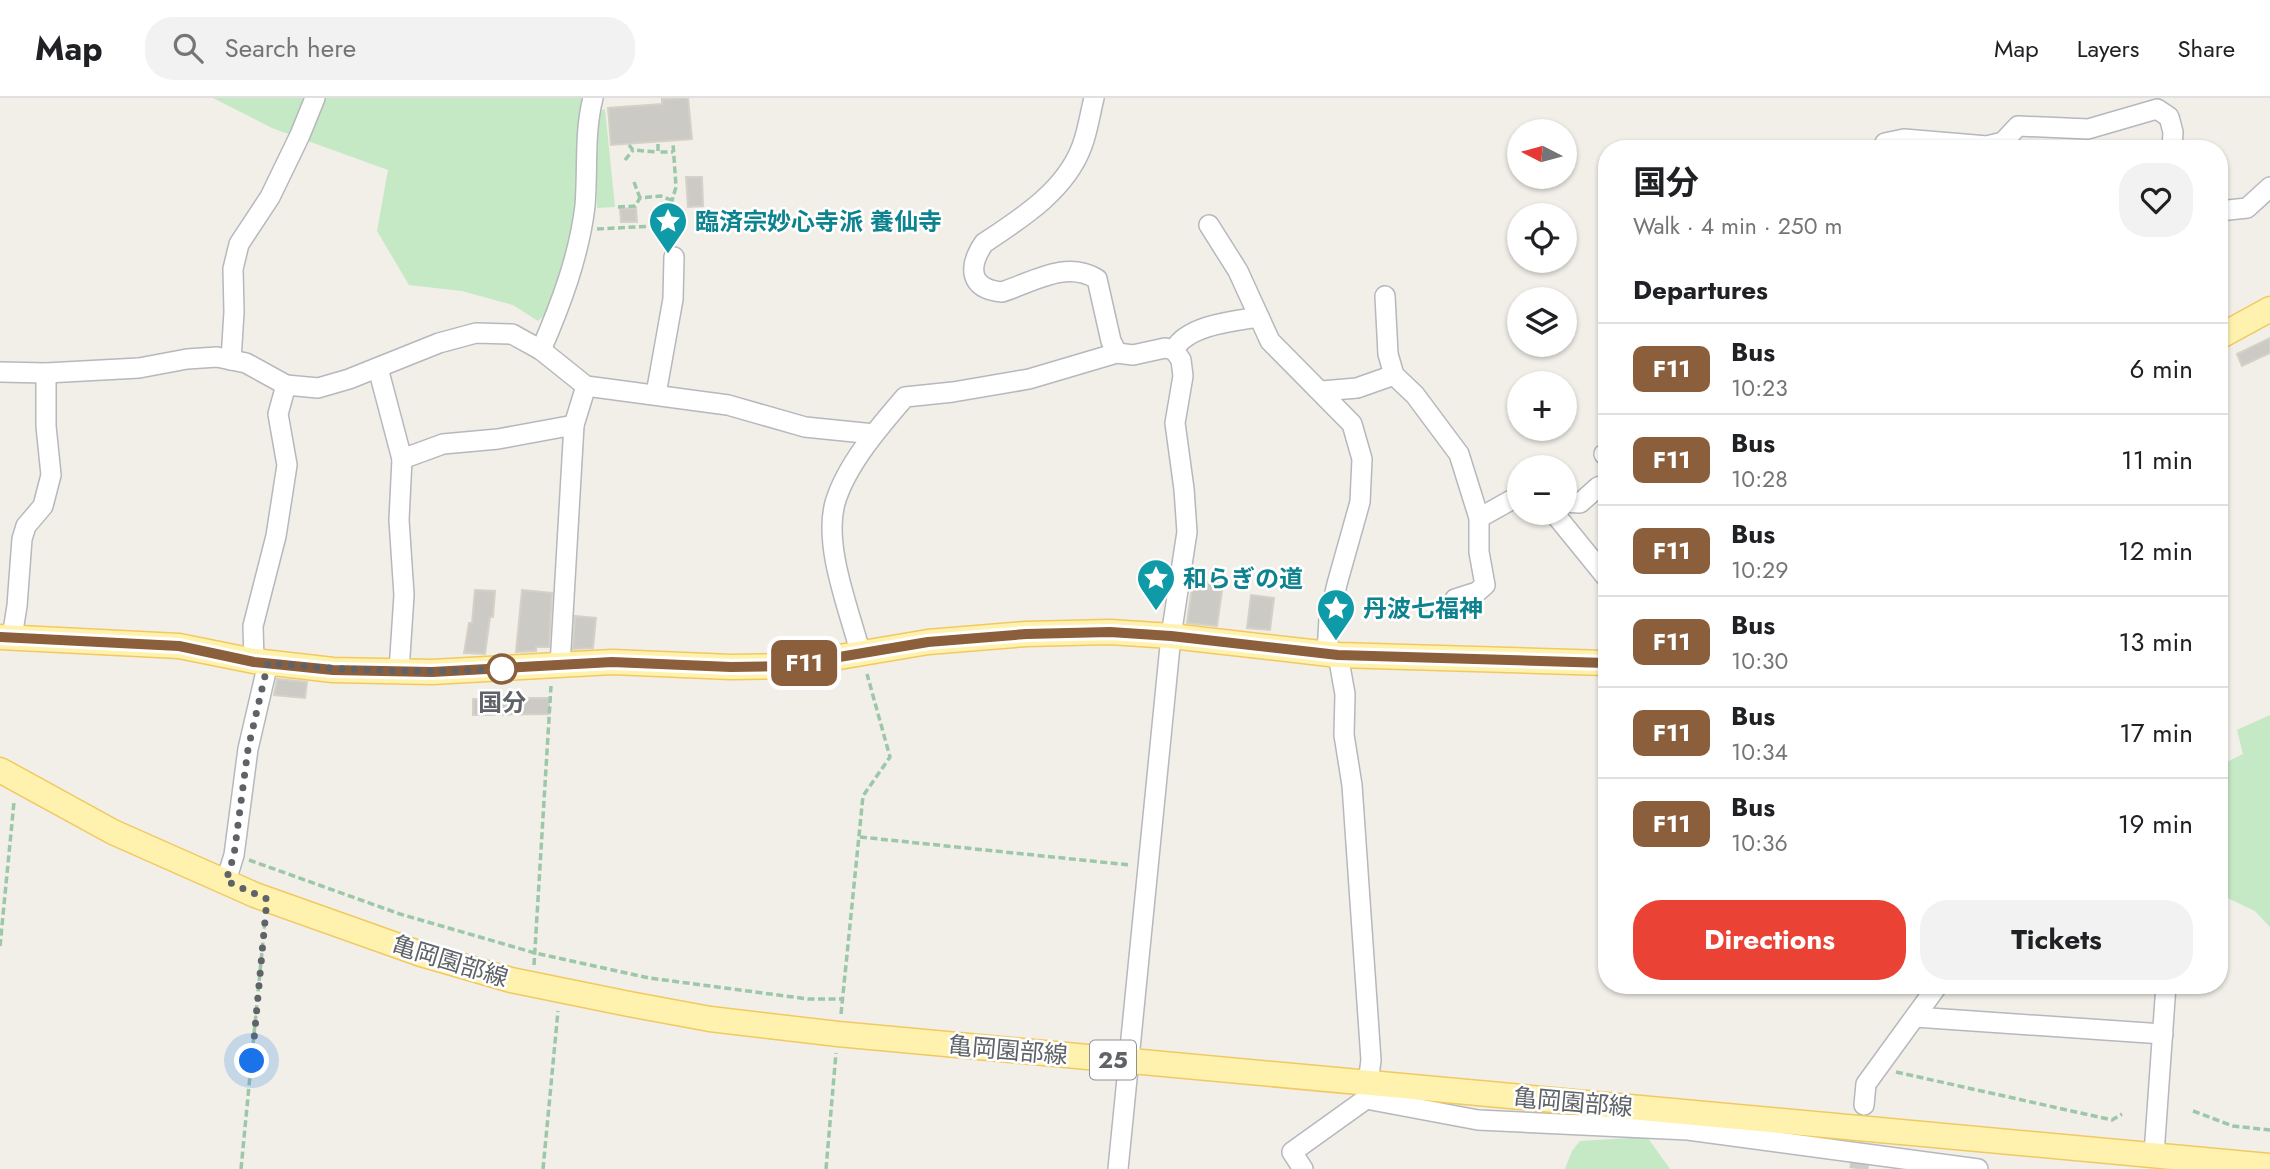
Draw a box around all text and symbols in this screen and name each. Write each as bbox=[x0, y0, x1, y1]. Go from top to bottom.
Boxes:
search box bbox=[145, 17, 635, 80]
text: Map bbox=[35, 25, 103, 72]
icon: search bbox=[169, 29, 207, 67]
text: Search here bbox=[225, 29, 356, 67]
text: Map bbox=[1994, 31, 2039, 66]
text: Layers bbox=[2077, 31, 2139, 66]
text: Share bbox=[2177, 31, 2235, 66]
north arrow bbox=[1507, 119, 1577, 189]
map controls bbox=[1507, 119, 1577, 525]
text: 国分 bbox=[1633, 159, 1699, 206]
button: heart bbox=[2119, 163, 2193, 237]
place icon: 臨済宗妙心寺派 養仙寺 bbox=[647, 200, 689, 255]
button: locate bbox=[1507, 203, 1577, 273]
place label: 臨済宗妙心寺派 養仙寺 bbox=[695, 204, 942, 239]
text: Walk · 4 min · 250 m bbox=[1633, 209, 1842, 243]
text: Departures bbox=[1633, 271, 1768, 309]
button: layers bbox=[1507, 287, 1577, 357]
text: Bus bbox=[1731, 333, 1775, 371]
text: 6 min bbox=[2130, 350, 2193, 388]
text: F11 bbox=[1653, 351, 1690, 386]
button: + bbox=[1507, 371, 1577, 441]
text: 10:23 bbox=[1731, 371, 1788, 405]
text: Bus bbox=[1731, 424, 1775, 462]
text: 11 min bbox=[2121, 441, 2193, 479]
text: F11 bbox=[1653, 442, 1690, 477]
button: − bbox=[1507, 455, 1577, 525]
text: 10:28 bbox=[1731, 462, 1788, 496]
text: Bus bbox=[1731, 515, 1775, 553]
text: 12 min bbox=[2118, 532, 2193, 570]
text: F11 bbox=[1653, 533, 1690, 568]
text: 10:29 bbox=[1731, 553, 1788, 587]
place icon: 和らぎの道 bbox=[1135, 557, 1177, 612]
place label: 和らぎの道 bbox=[1183, 561, 1303, 596]
place icon: 丹波七福神 bbox=[1315, 587, 1357, 642]
place label: 丹波七福神 bbox=[1363, 591, 1483, 626]
text: Bus bbox=[1731, 606, 1775, 644]
text: 13 min bbox=[2119, 623, 2193, 661]
text: F11 bbox=[1653, 624, 1690, 659]
line badge: F11 bbox=[764, 640, 844, 686]
text: 10:30 bbox=[1731, 644, 1788, 678]
text: F11 bbox=[785, 645, 823, 680]
marker: 国分 bbox=[487, 654, 517, 684]
place label: 国分 bbox=[478, 685, 526, 720]
text: Bus bbox=[1731, 697, 1775, 735]
text: 17 min bbox=[2119, 714, 2193, 752]
text: F11 bbox=[1653, 715, 1690, 750]
text: 10:34 bbox=[1731, 735, 1788, 769]
text: Bus bbox=[1731, 788, 1775, 826]
text: 19 min bbox=[2118, 805, 2193, 843]
text: F11 bbox=[1653, 806, 1690, 841]
text: 10:36 bbox=[1731, 826, 1788, 860]
button: Directions bbox=[1633, 900, 1906, 980]
button: Tickets bbox=[1920, 900, 2193, 980]
street label: 亀岡園部線 bbox=[388, 927, 512, 995]
street label: 亀岡園部線 bbox=[947, 1027, 1069, 1073]
road number: 25 bbox=[1090, 1040, 1136, 1079]
your location bbox=[234, 1043, 269, 1078]
street label: 亀岡園部線 bbox=[1512, 1079, 1634, 1125]

